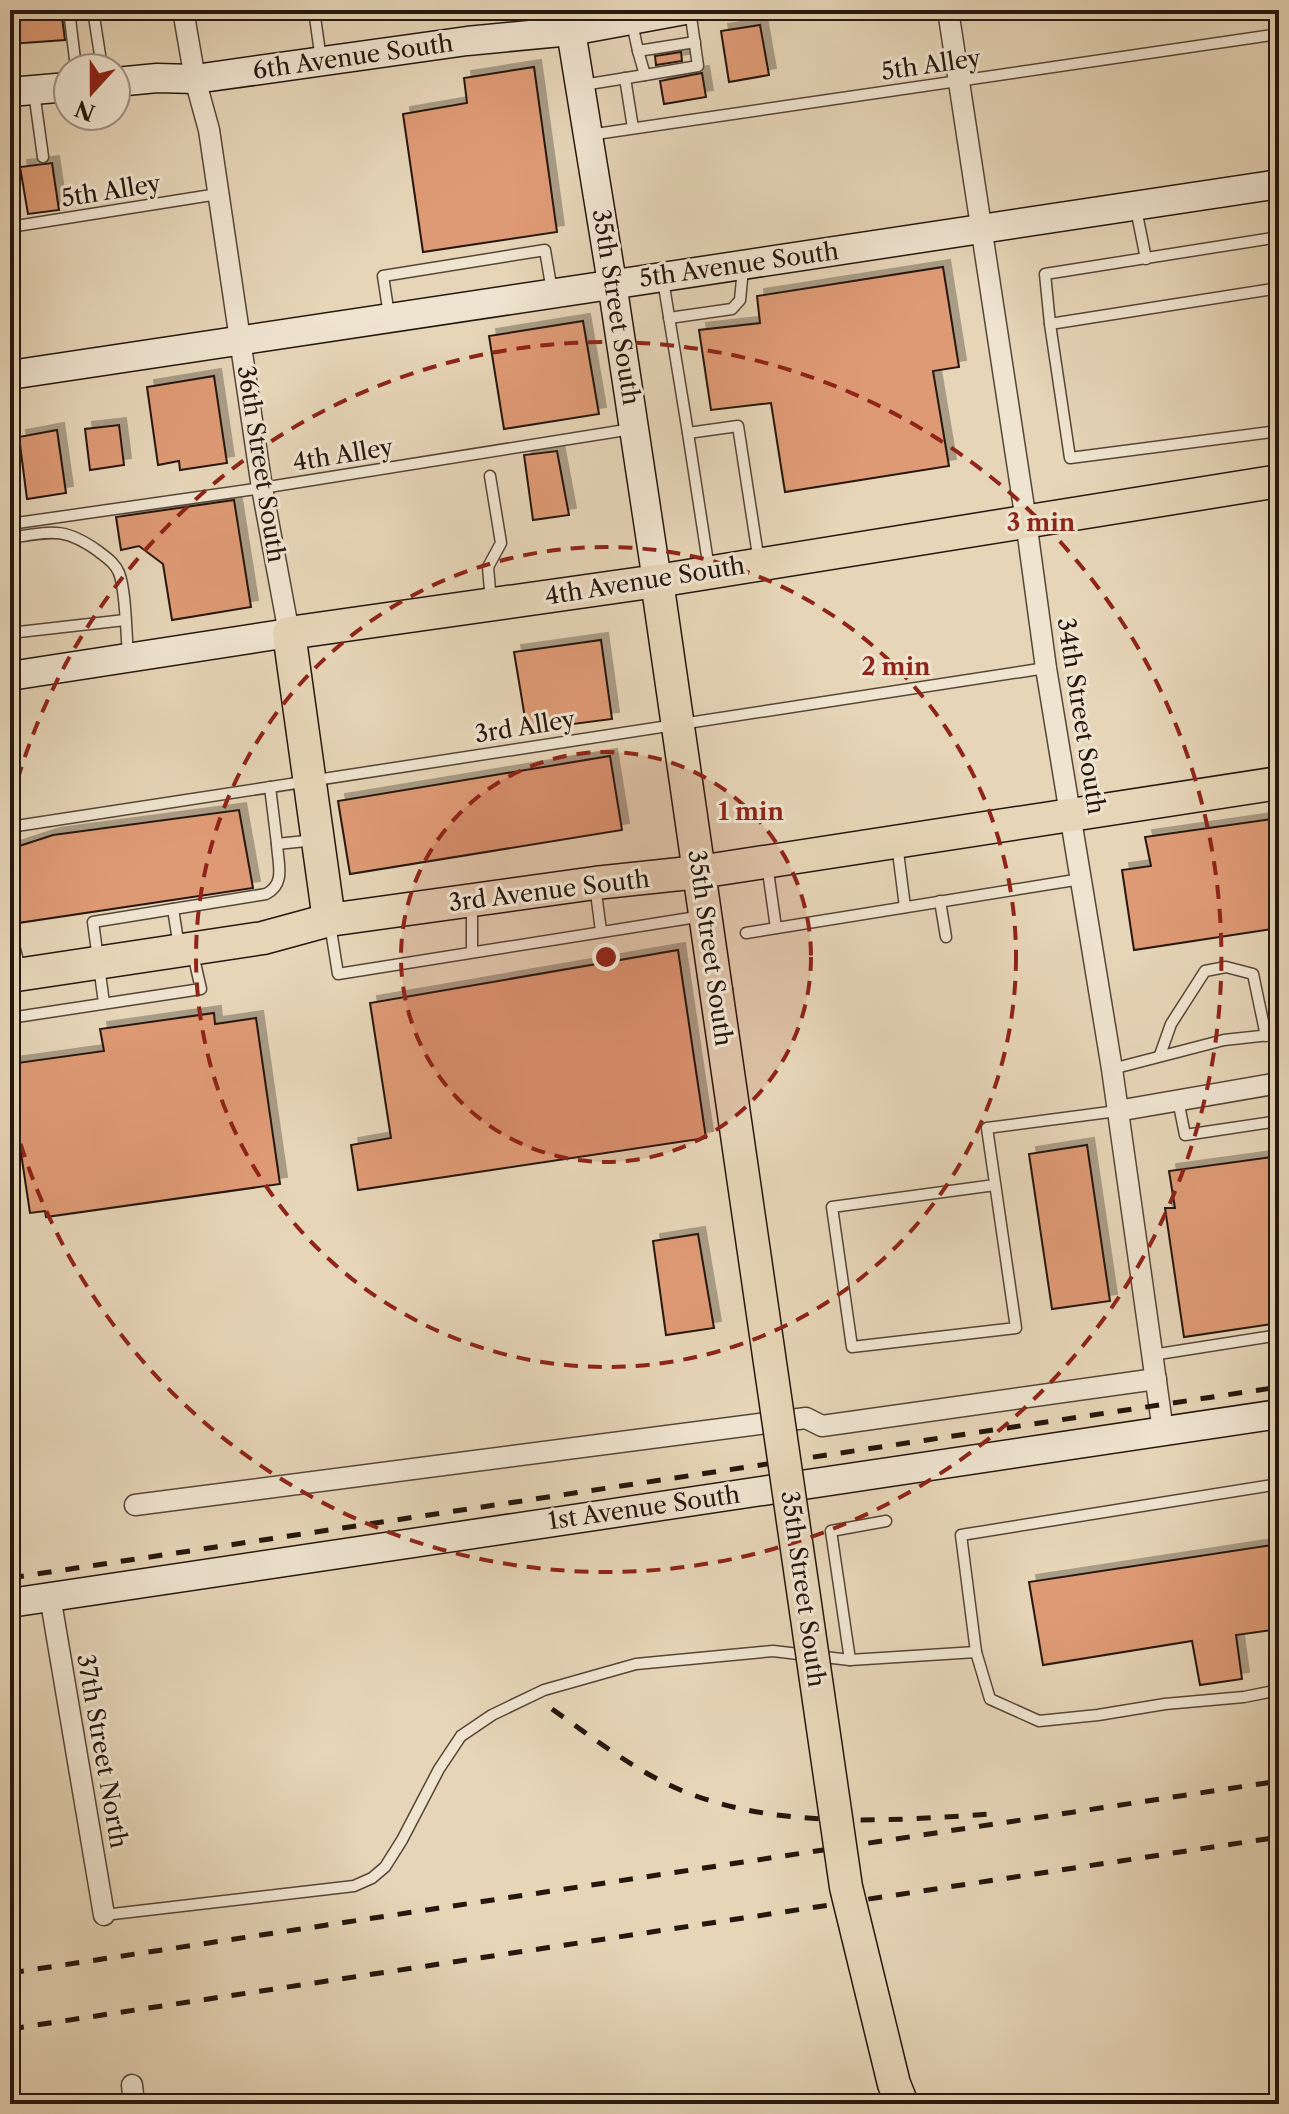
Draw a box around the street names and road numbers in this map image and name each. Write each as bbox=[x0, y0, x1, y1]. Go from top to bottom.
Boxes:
street label: 6th Avenue South bbox=[251, 28, 455, 85]
street label: 5th Alley bbox=[879, 43, 983, 86]
street label: 5th Alley bbox=[59, 168, 163, 213]
street label: 35th Street South bbox=[587, 207, 646, 407]
street label: 5th Avenue South bbox=[637, 236, 841, 293]
street label: 36th Street South bbox=[232, 363, 291, 564]
street label: 4th Alley bbox=[291, 432, 396, 477]
street label: 4th Avenue South bbox=[543, 550, 747, 611]
street label: 34th Street South bbox=[1052, 615, 1111, 816]
street label: 3rd Alley bbox=[473, 704, 578, 749]
street label: 35th Street South bbox=[682, 848, 739, 1048]
street label: 3rd Avenue South bbox=[447, 864, 651, 917]
street label: 1st Avenue South bbox=[546, 1480, 742, 1535]
street label: 35th Street South bbox=[775, 1489, 832, 1689]
street label: 37th Street North bbox=[71, 1651, 134, 1850]

